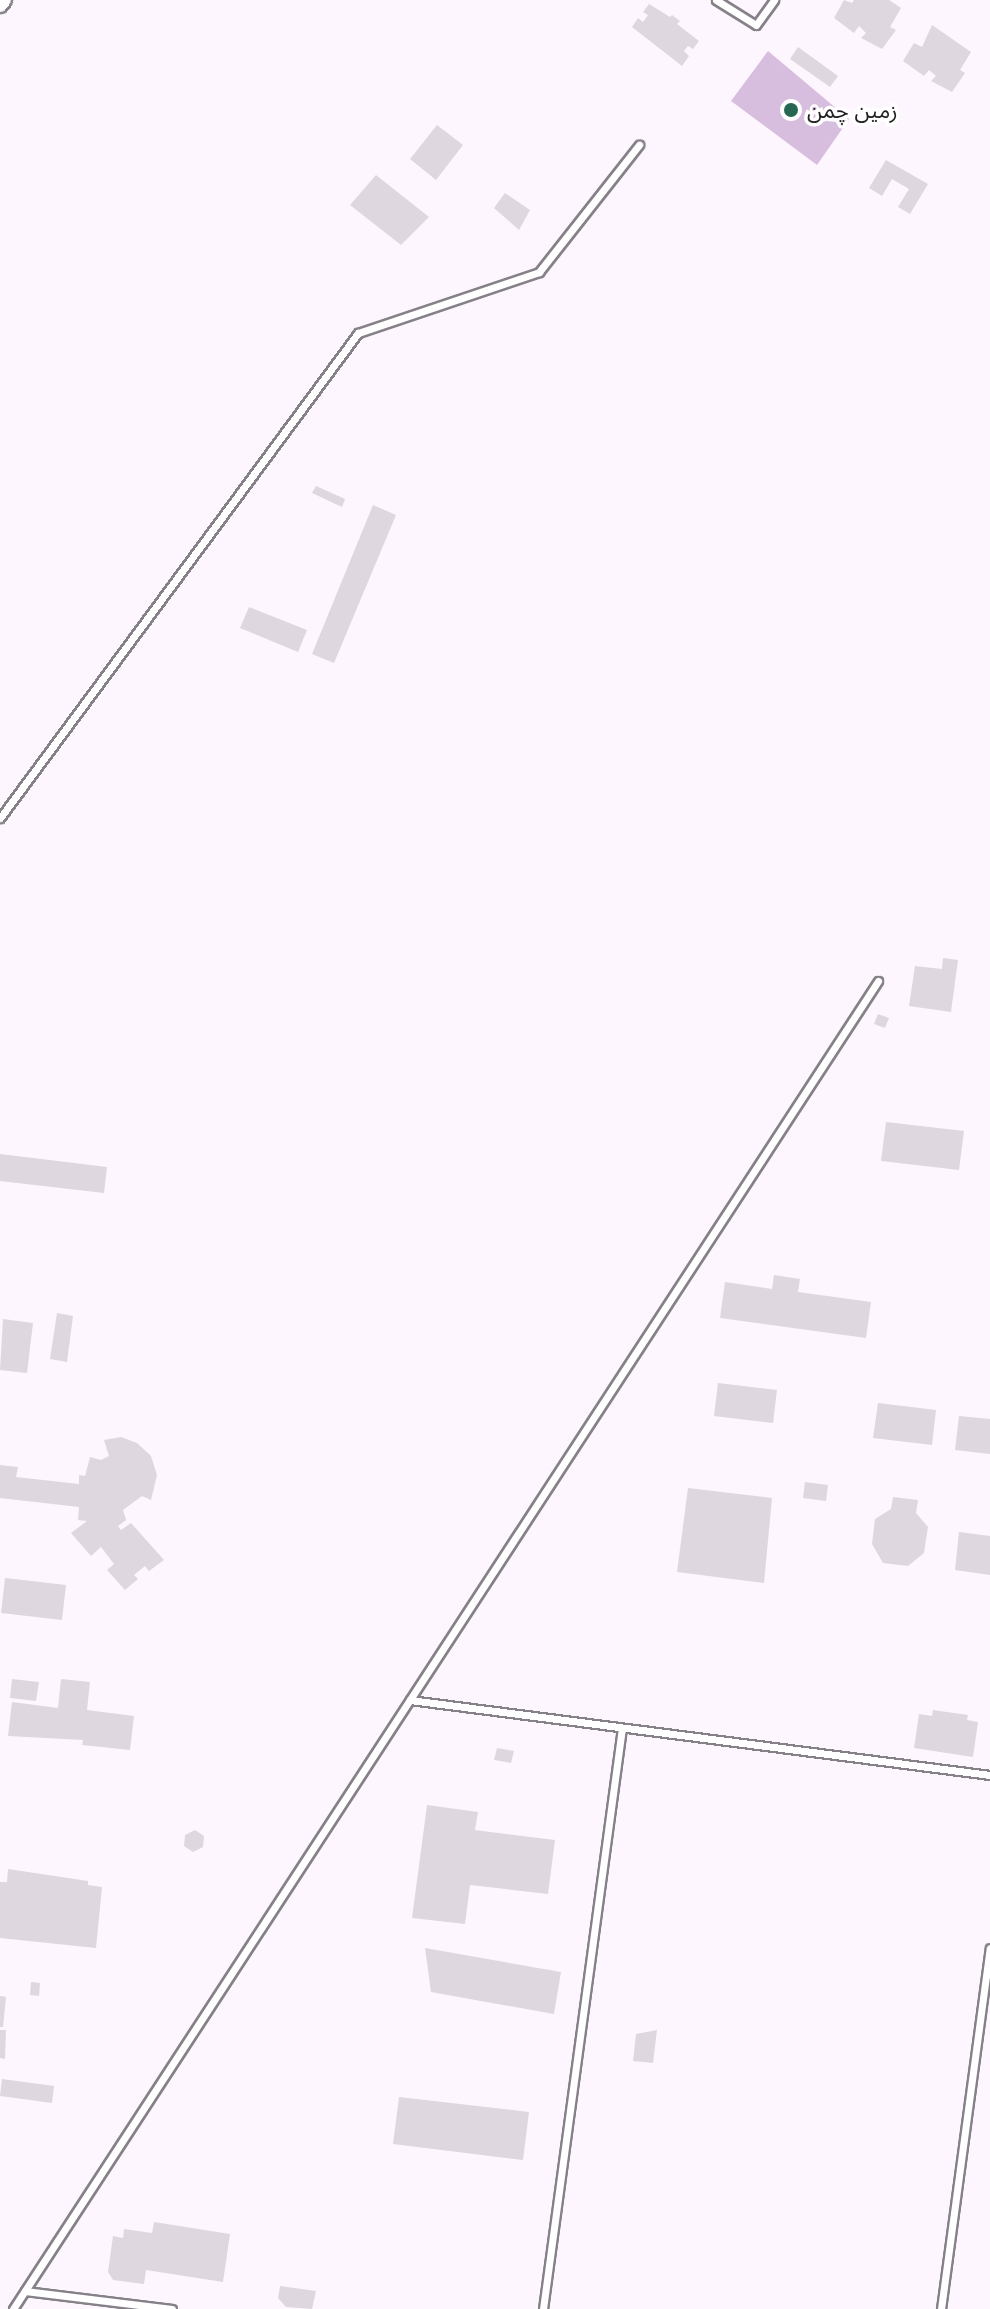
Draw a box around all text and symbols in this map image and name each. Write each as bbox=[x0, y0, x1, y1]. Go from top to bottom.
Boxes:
place label: زمین چمن bbox=[807, 97, 897, 123]
marker: زمین چمن bbox=[782, 101, 800, 119]

